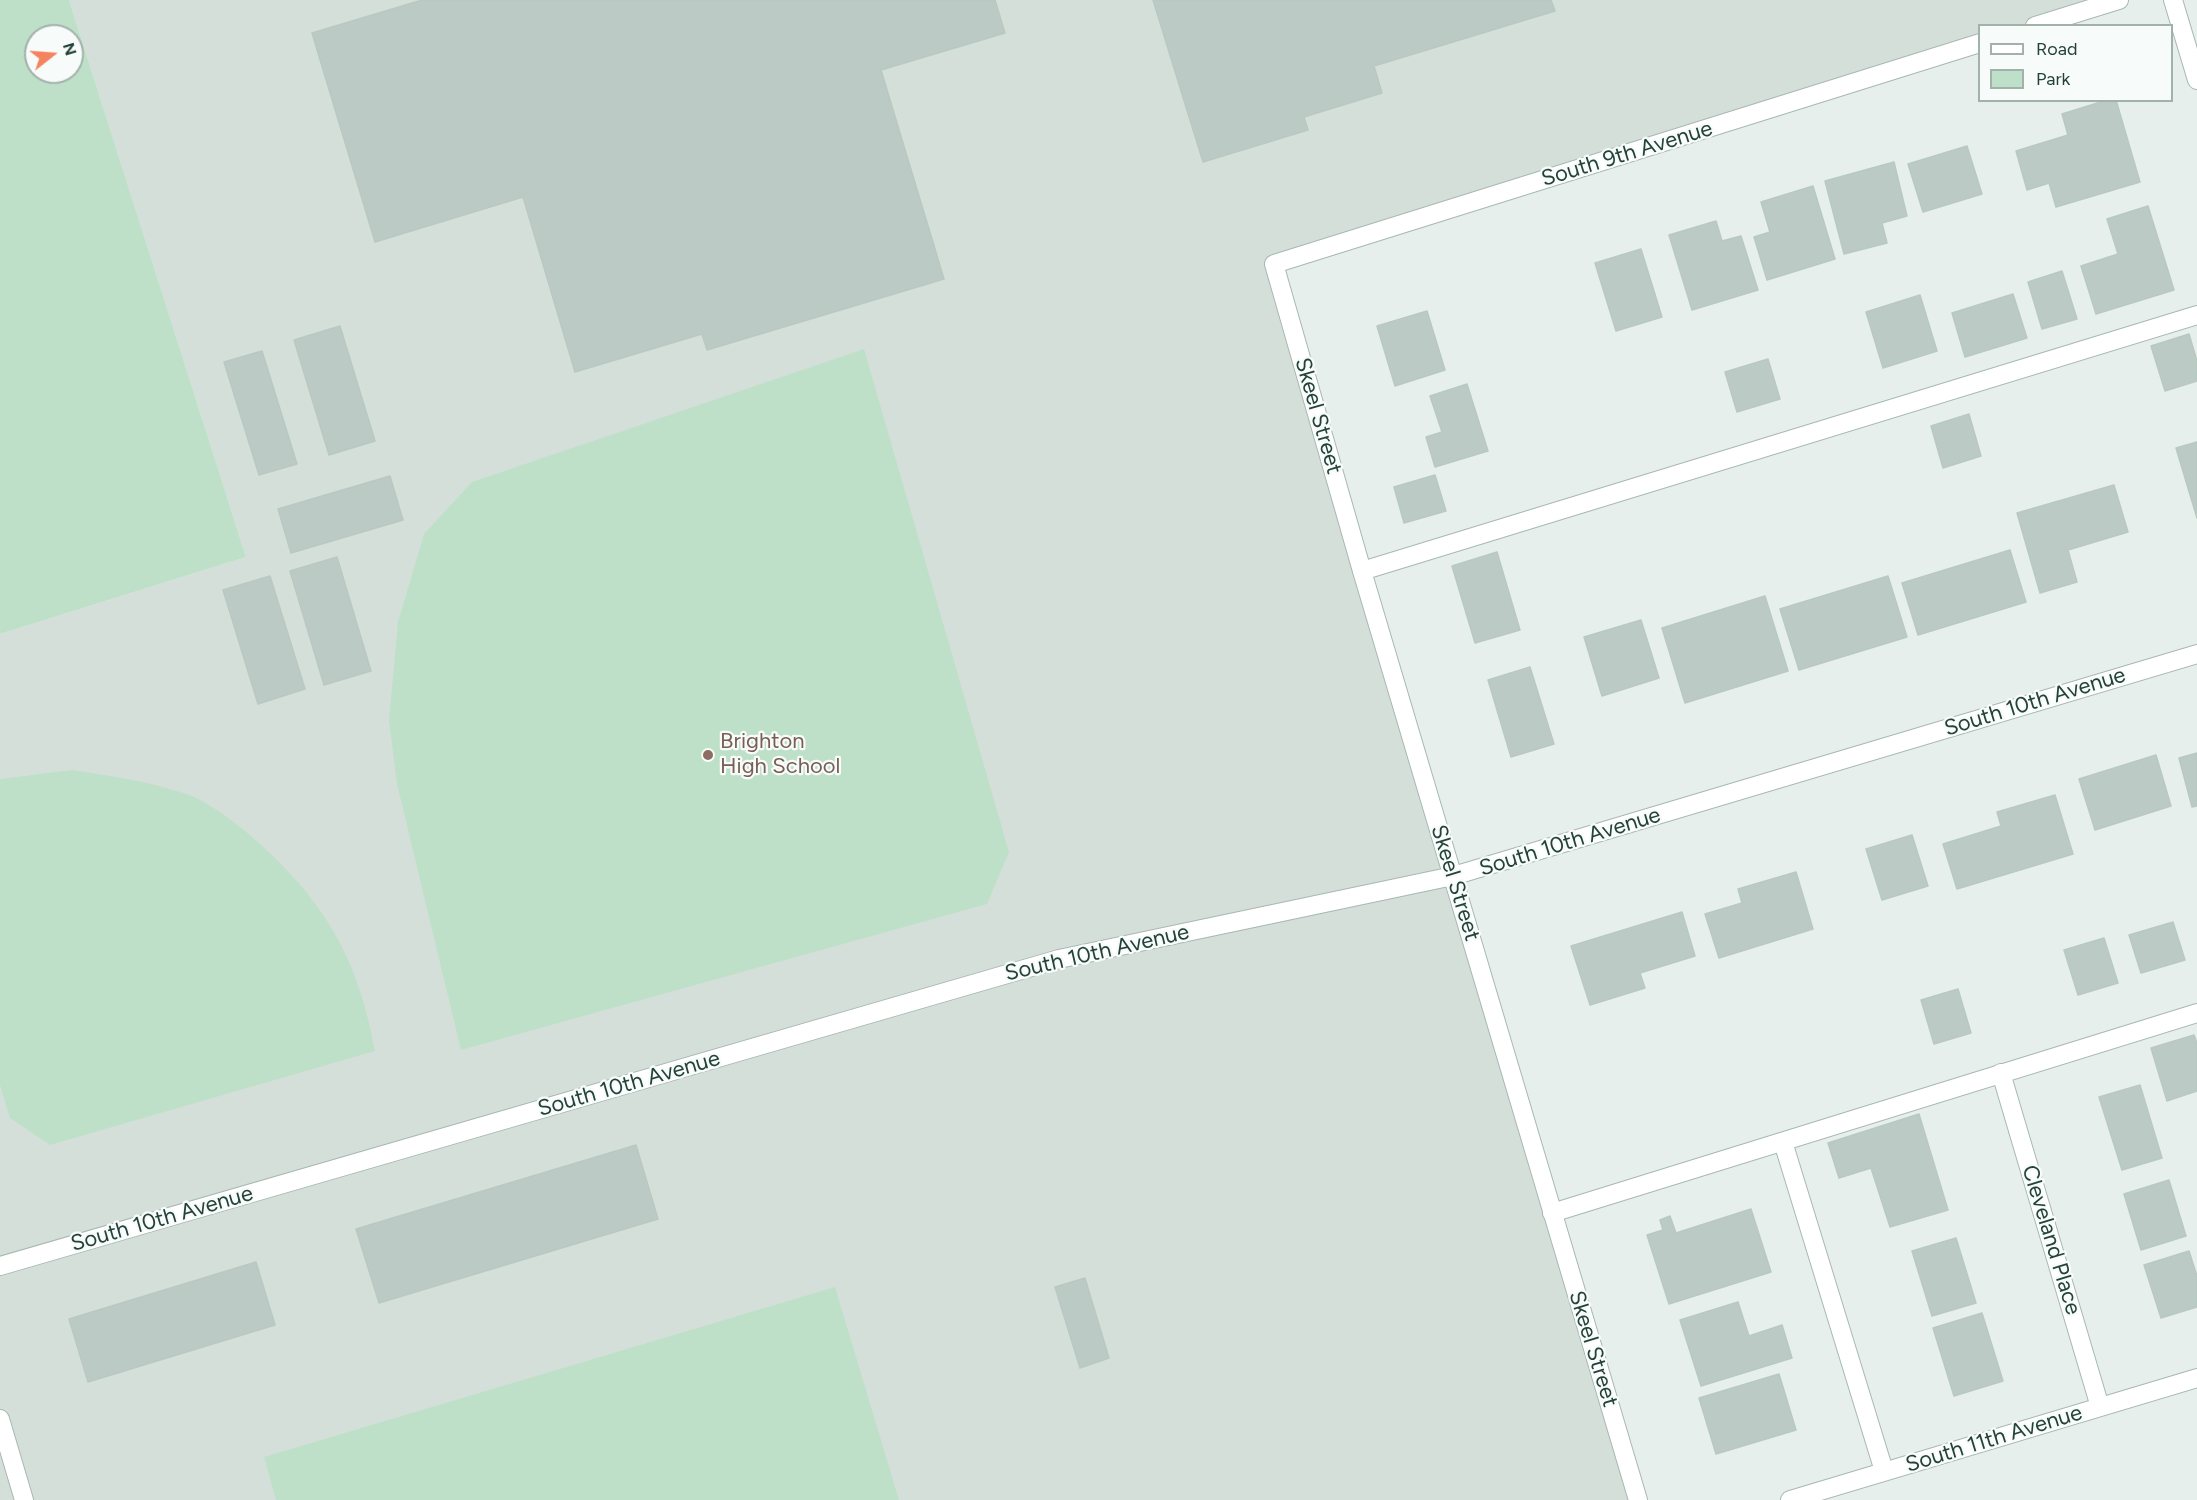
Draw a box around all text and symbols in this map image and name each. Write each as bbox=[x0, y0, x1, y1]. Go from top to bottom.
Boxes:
north arrow bbox=[24, 24, 84, 84]
legend bbox=[1978, 24, 2173, 102]
text: Road bbox=[2036, 38, 2077, 60]
text: N bbox=[59, 40, 81, 58]
text: Park bbox=[2036, 68, 2070, 90]
street label: South 9th Avenue bbox=[1538, 115, 1716, 193]
street label: Skeel Street bbox=[1289, 355, 1347, 477]
street label: South 10th Avenue bbox=[1941, 662, 2129, 742]
place label: Brighton High School bbox=[720, 729, 840, 780]
marker: Brighton High School bbox=[701, 748, 715, 762]
street label: South 10th Avenue bbox=[1476, 802, 1664, 882]
street label: Skeel Street bbox=[1425, 822, 1485, 944]
street label: South 10th Avenue bbox=[1002, 919, 1192, 987]
street label: South 10th Avenue bbox=[535, 1045, 723, 1123]
street label: Cleveland Place bbox=[2016, 1162, 2086, 1318]
street label: South 10th Avenue bbox=[68, 1180, 256, 1258]
street label: Skeel Street bbox=[1563, 1288, 1623, 1410]
street label: South 11th Avenue bbox=[1903, 1400, 2085, 1478]

